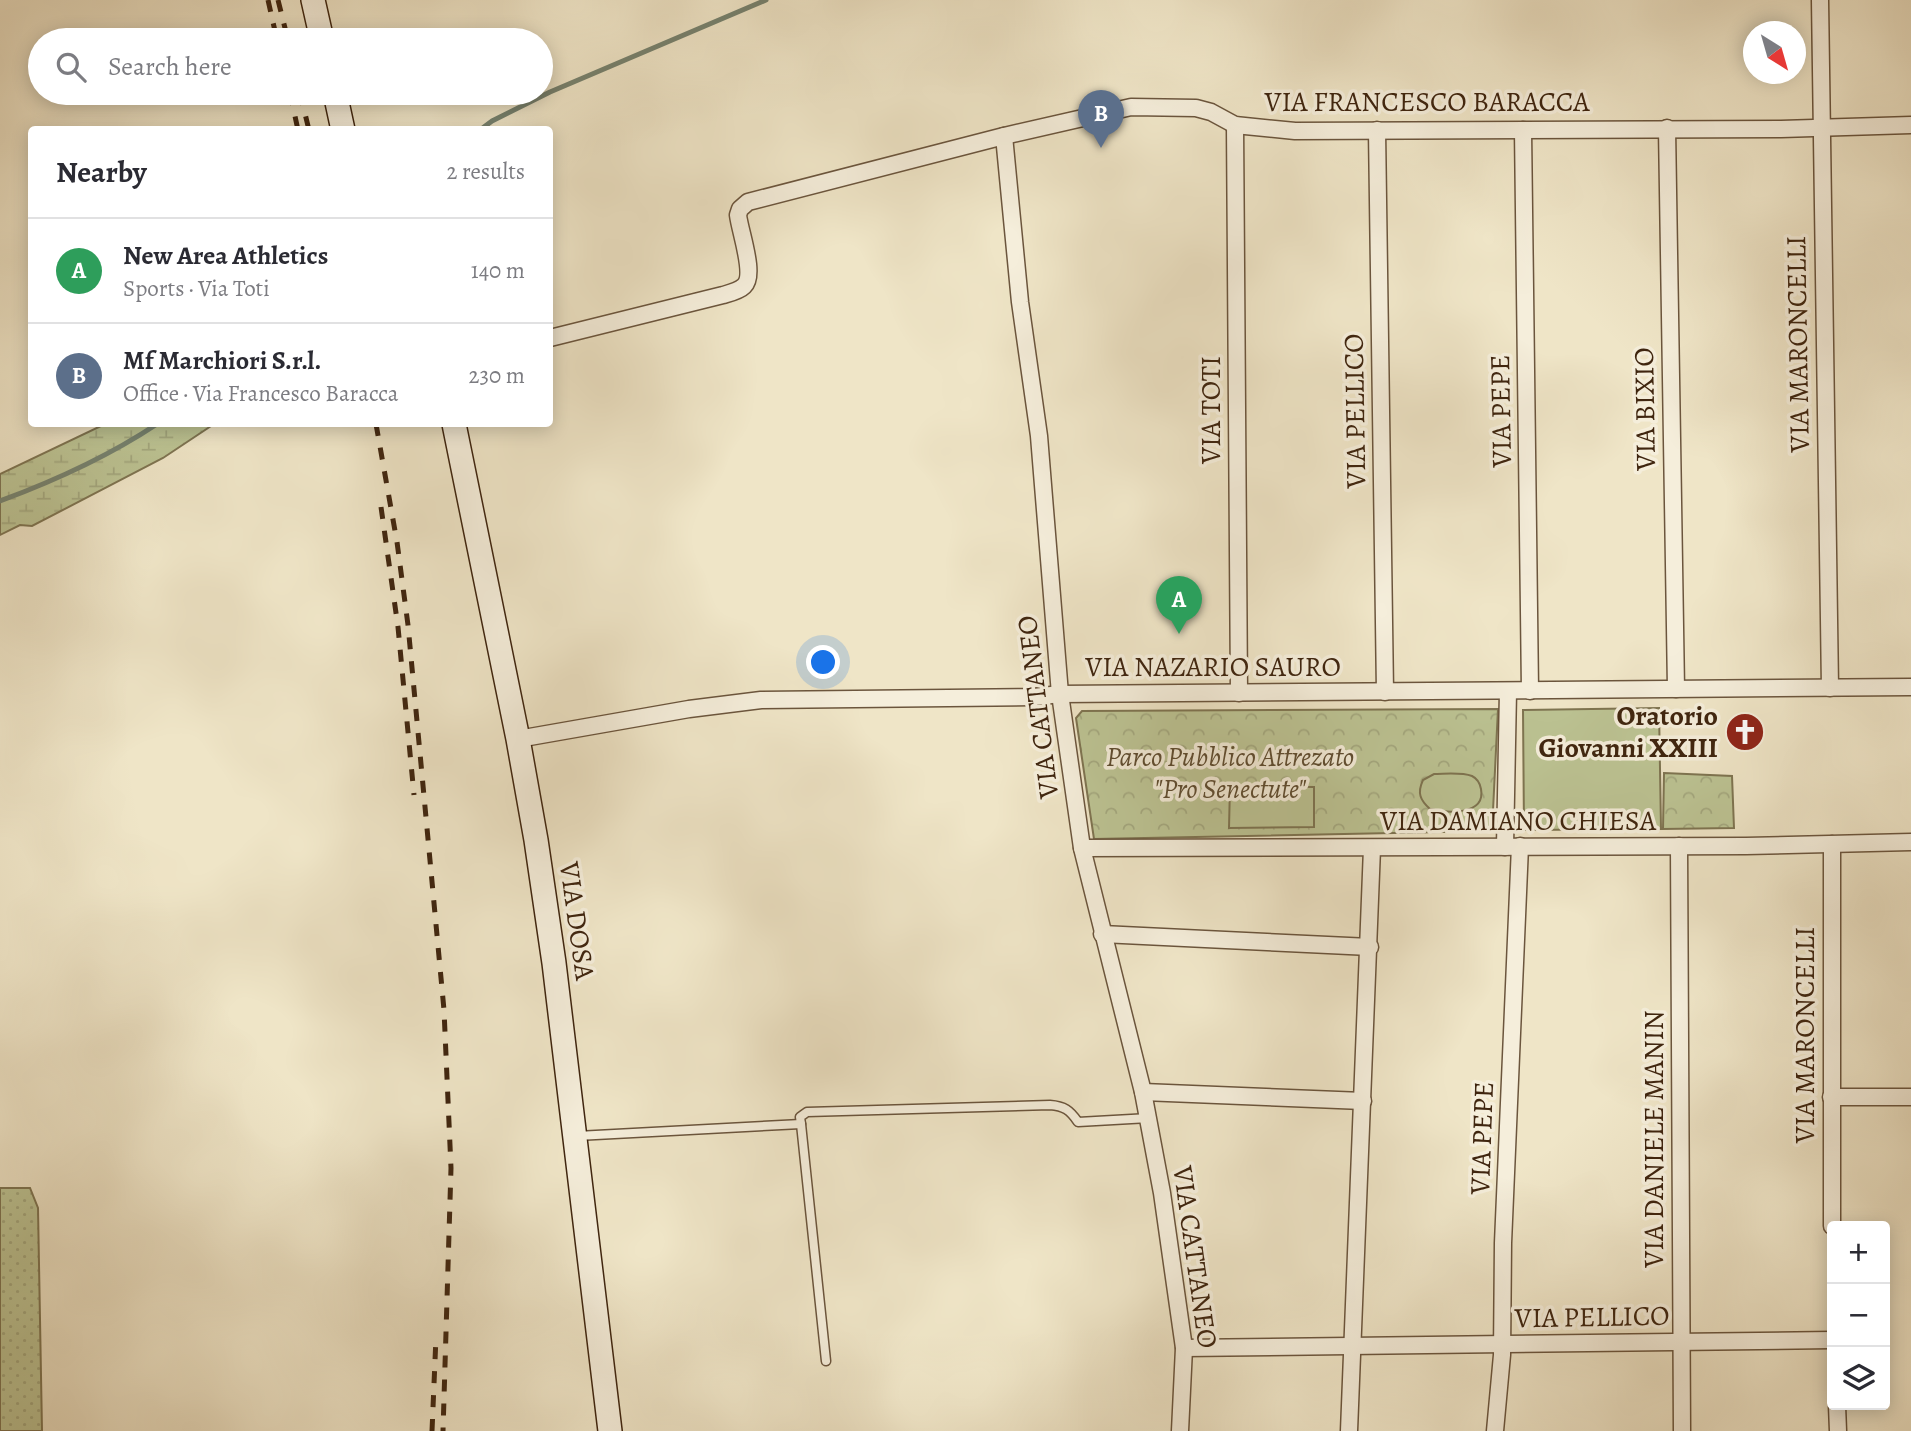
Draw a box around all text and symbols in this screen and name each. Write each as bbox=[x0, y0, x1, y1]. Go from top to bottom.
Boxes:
north arrow bbox=[1743, 21, 1806, 84]
search box bbox=[28, 28, 553, 105]
icon: search bbox=[52, 48, 90, 86]
text: Search here bbox=[108, 49, 232, 84]
street label: VIA FRANCESCO BARACCA bbox=[1263, 83, 1590, 121]
pin: B bbox=[1078, 90, 1124, 148]
text: Nearby bbox=[56, 152, 147, 192]
text: 2 results bbox=[447, 156, 525, 187]
street label: VIA MARONCELLI bbox=[1777, 235, 1819, 454]
text: New Area Athletics bbox=[123, 238, 328, 273]
text: A bbox=[72, 255, 86, 286]
text: 140 m bbox=[471, 255, 525, 286]
text: Sports · Via Toti bbox=[123, 273, 270, 304]
street label: VIA PELLICO bbox=[1335, 333, 1375, 490]
text: Mf Marchiori S.r.l. bbox=[123, 343, 321, 378]
street label: VIA BIXIO bbox=[1625, 347, 1665, 472]
street label: VIA PEPE bbox=[1481, 354, 1521, 469]
street label: VIA TOTI bbox=[1192, 356, 1230, 465]
text: B bbox=[72, 360, 86, 391]
text: 230 m bbox=[469, 360, 525, 391]
text: Office · Via Francesco Baracca bbox=[123, 378, 399, 409]
pin: A bbox=[1156, 576, 1202, 634]
street label: VIA CATTANEO bbox=[1008, 613, 1068, 802]
your location bbox=[806, 645, 840, 679]
street label: VIA NAZARIO SAURO bbox=[1084, 648, 1341, 686]
place label: Oratorio Giovanni XXIII bbox=[1538, 697, 1718, 767]
church icon: Oratorio Giovanni XXIII bbox=[1724, 711, 1766, 753]
park label: Parco Pubblico Attrezato "Pro Senectute" bbox=[1106, 738, 1354, 808]
street label: VIA DAMIANO CHIESA bbox=[1379, 802, 1657, 840]
street label: VIA DOSA bbox=[550, 858, 604, 983]
street label: VIA MARONCELLI bbox=[1786, 927, 1824, 1144]
street label: VIA DANIELE MANIN bbox=[1635, 1010, 1673, 1269]
street label: VIA PEPE bbox=[1461, 1081, 1503, 1196]
street label: VIA CATTANEO bbox=[1163, 1162, 1227, 1351]
map controls bbox=[1827, 1221, 1890, 1410]
button: + bbox=[1827, 1221, 1890, 1284]
button: − bbox=[1827, 1284, 1890, 1347]
street label: VIA PELLICO bbox=[1513, 1297, 1670, 1337]
button: layers bbox=[1827, 1347, 1890, 1410]

